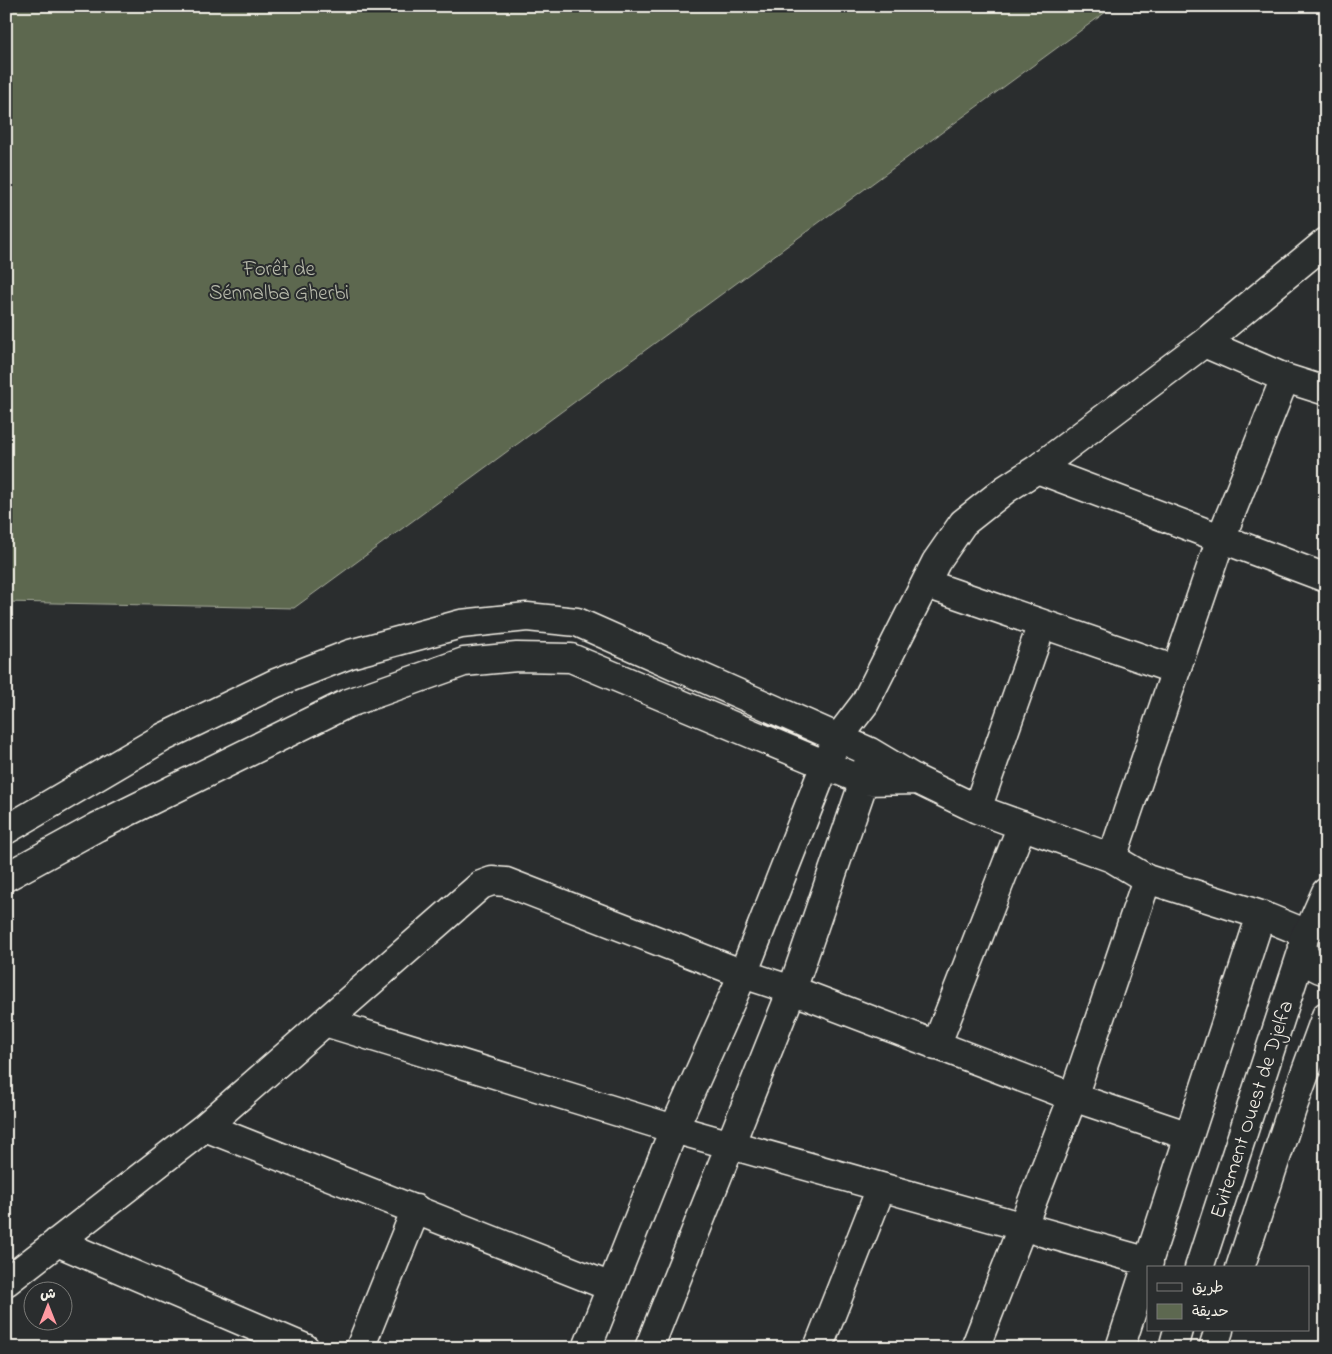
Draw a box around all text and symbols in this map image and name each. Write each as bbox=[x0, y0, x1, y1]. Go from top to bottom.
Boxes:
park label: Forêt de Sénnalba Gherbi bbox=[209, 255, 349, 309]
street label: Evitement Ouest de Djelfa bbox=[1203, 997, 1302, 1223]
legend bbox=[1147, 1266, 1310, 1332]
text: طريق bbox=[1192, 1277, 1224, 1299]
north arrow bbox=[22, 1282, 72, 1332]
text: ش bbox=[40, 1284, 56, 1305]
text: حديقة bbox=[1192, 1301, 1229, 1323]

